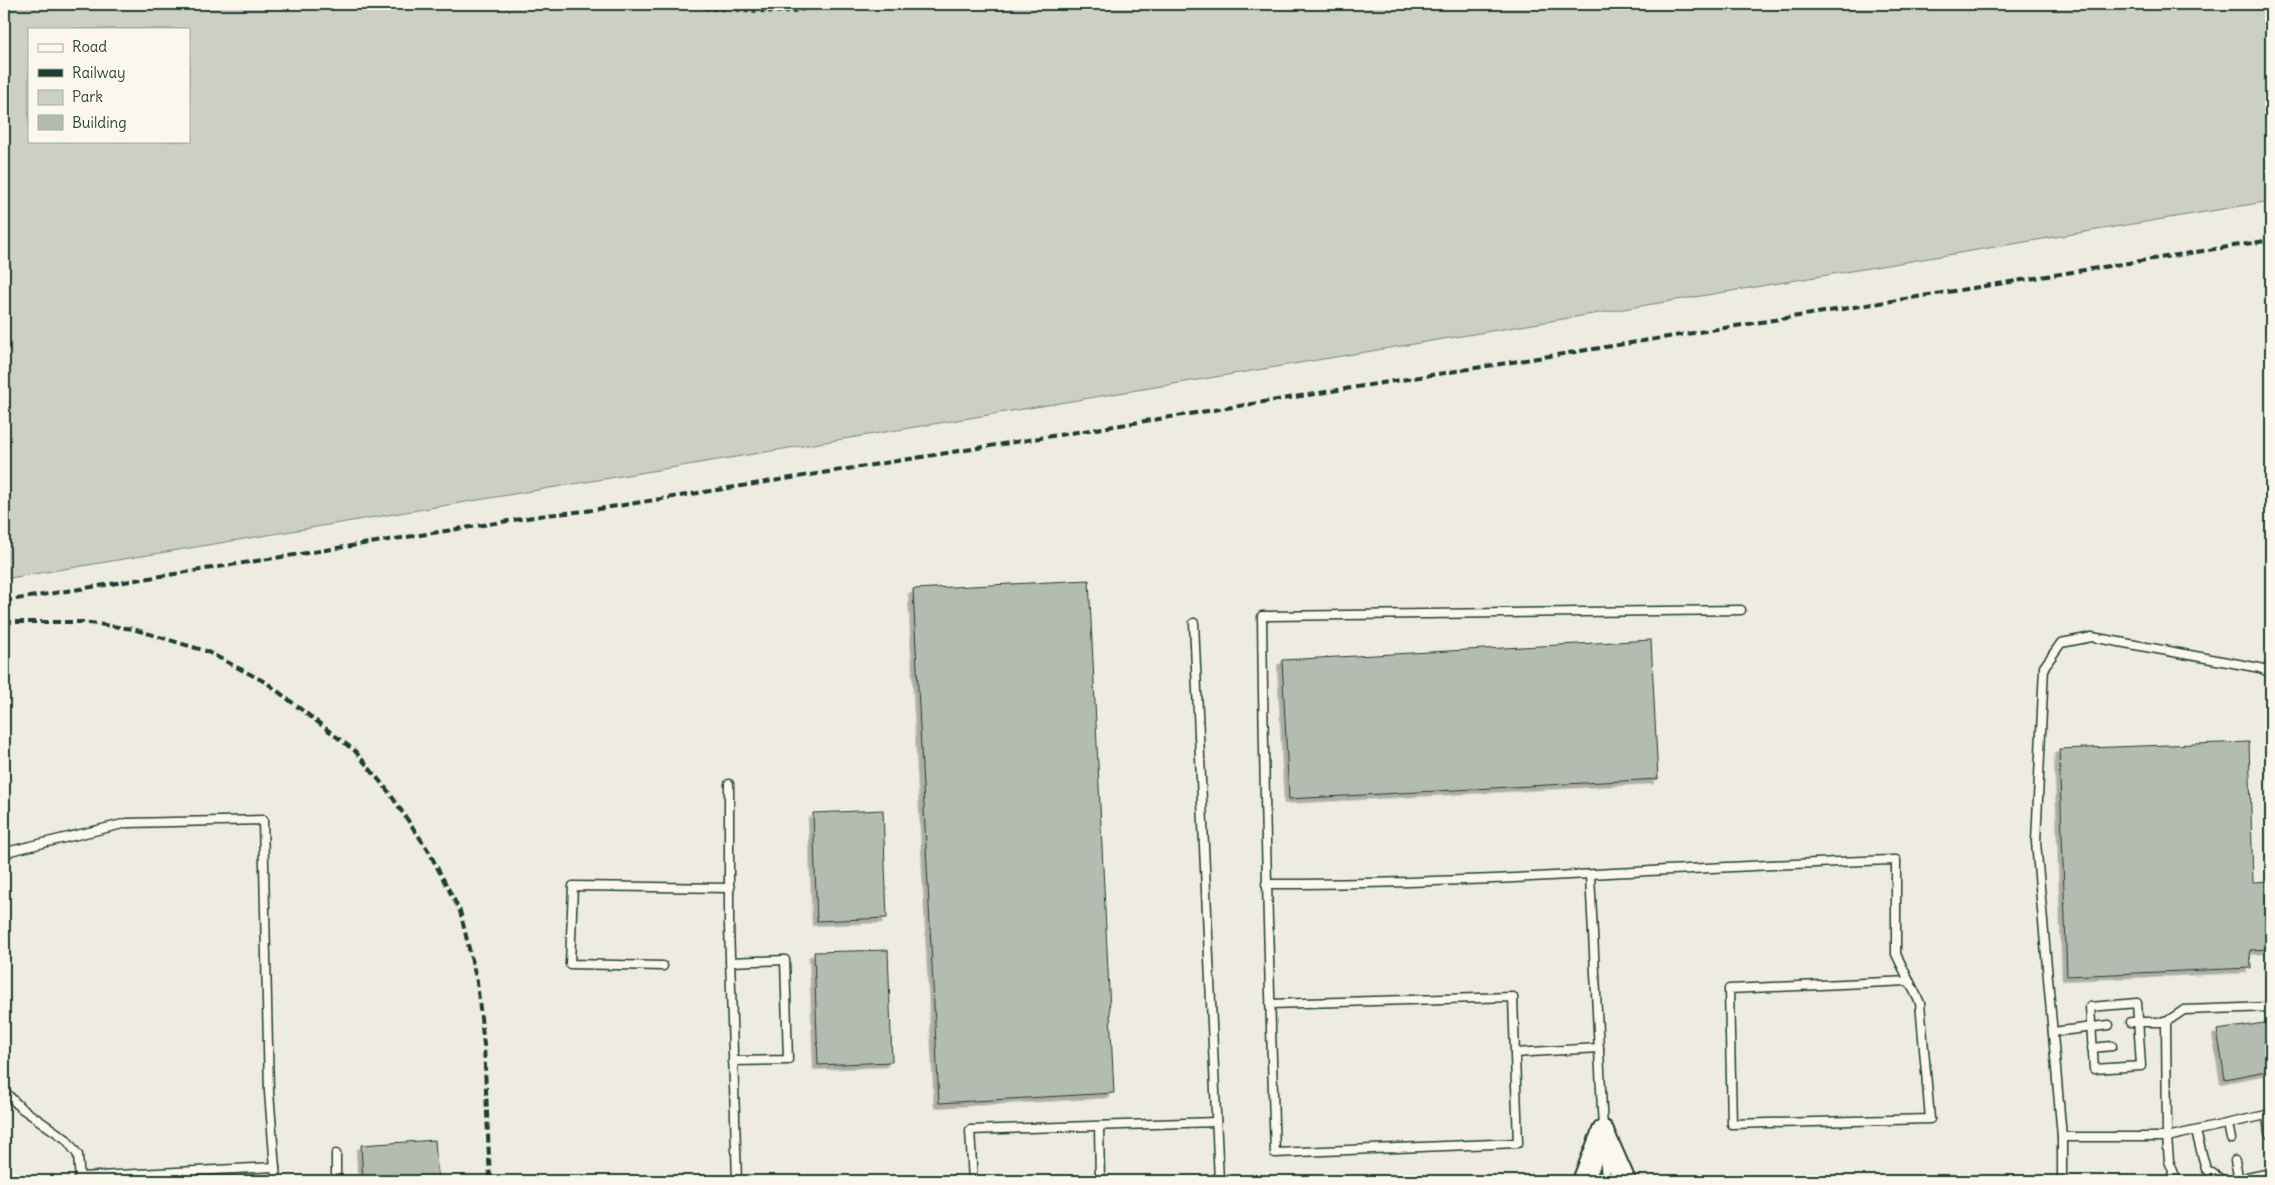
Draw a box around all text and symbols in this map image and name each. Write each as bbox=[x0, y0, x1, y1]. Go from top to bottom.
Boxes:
legend bbox=[28, 28, 190, 142]
text: Road bbox=[72, 37, 107, 56]
text: Railway bbox=[72, 63, 126, 82]
text: Park bbox=[72, 87, 103, 106]
text: Building bbox=[72, 113, 127, 132]

